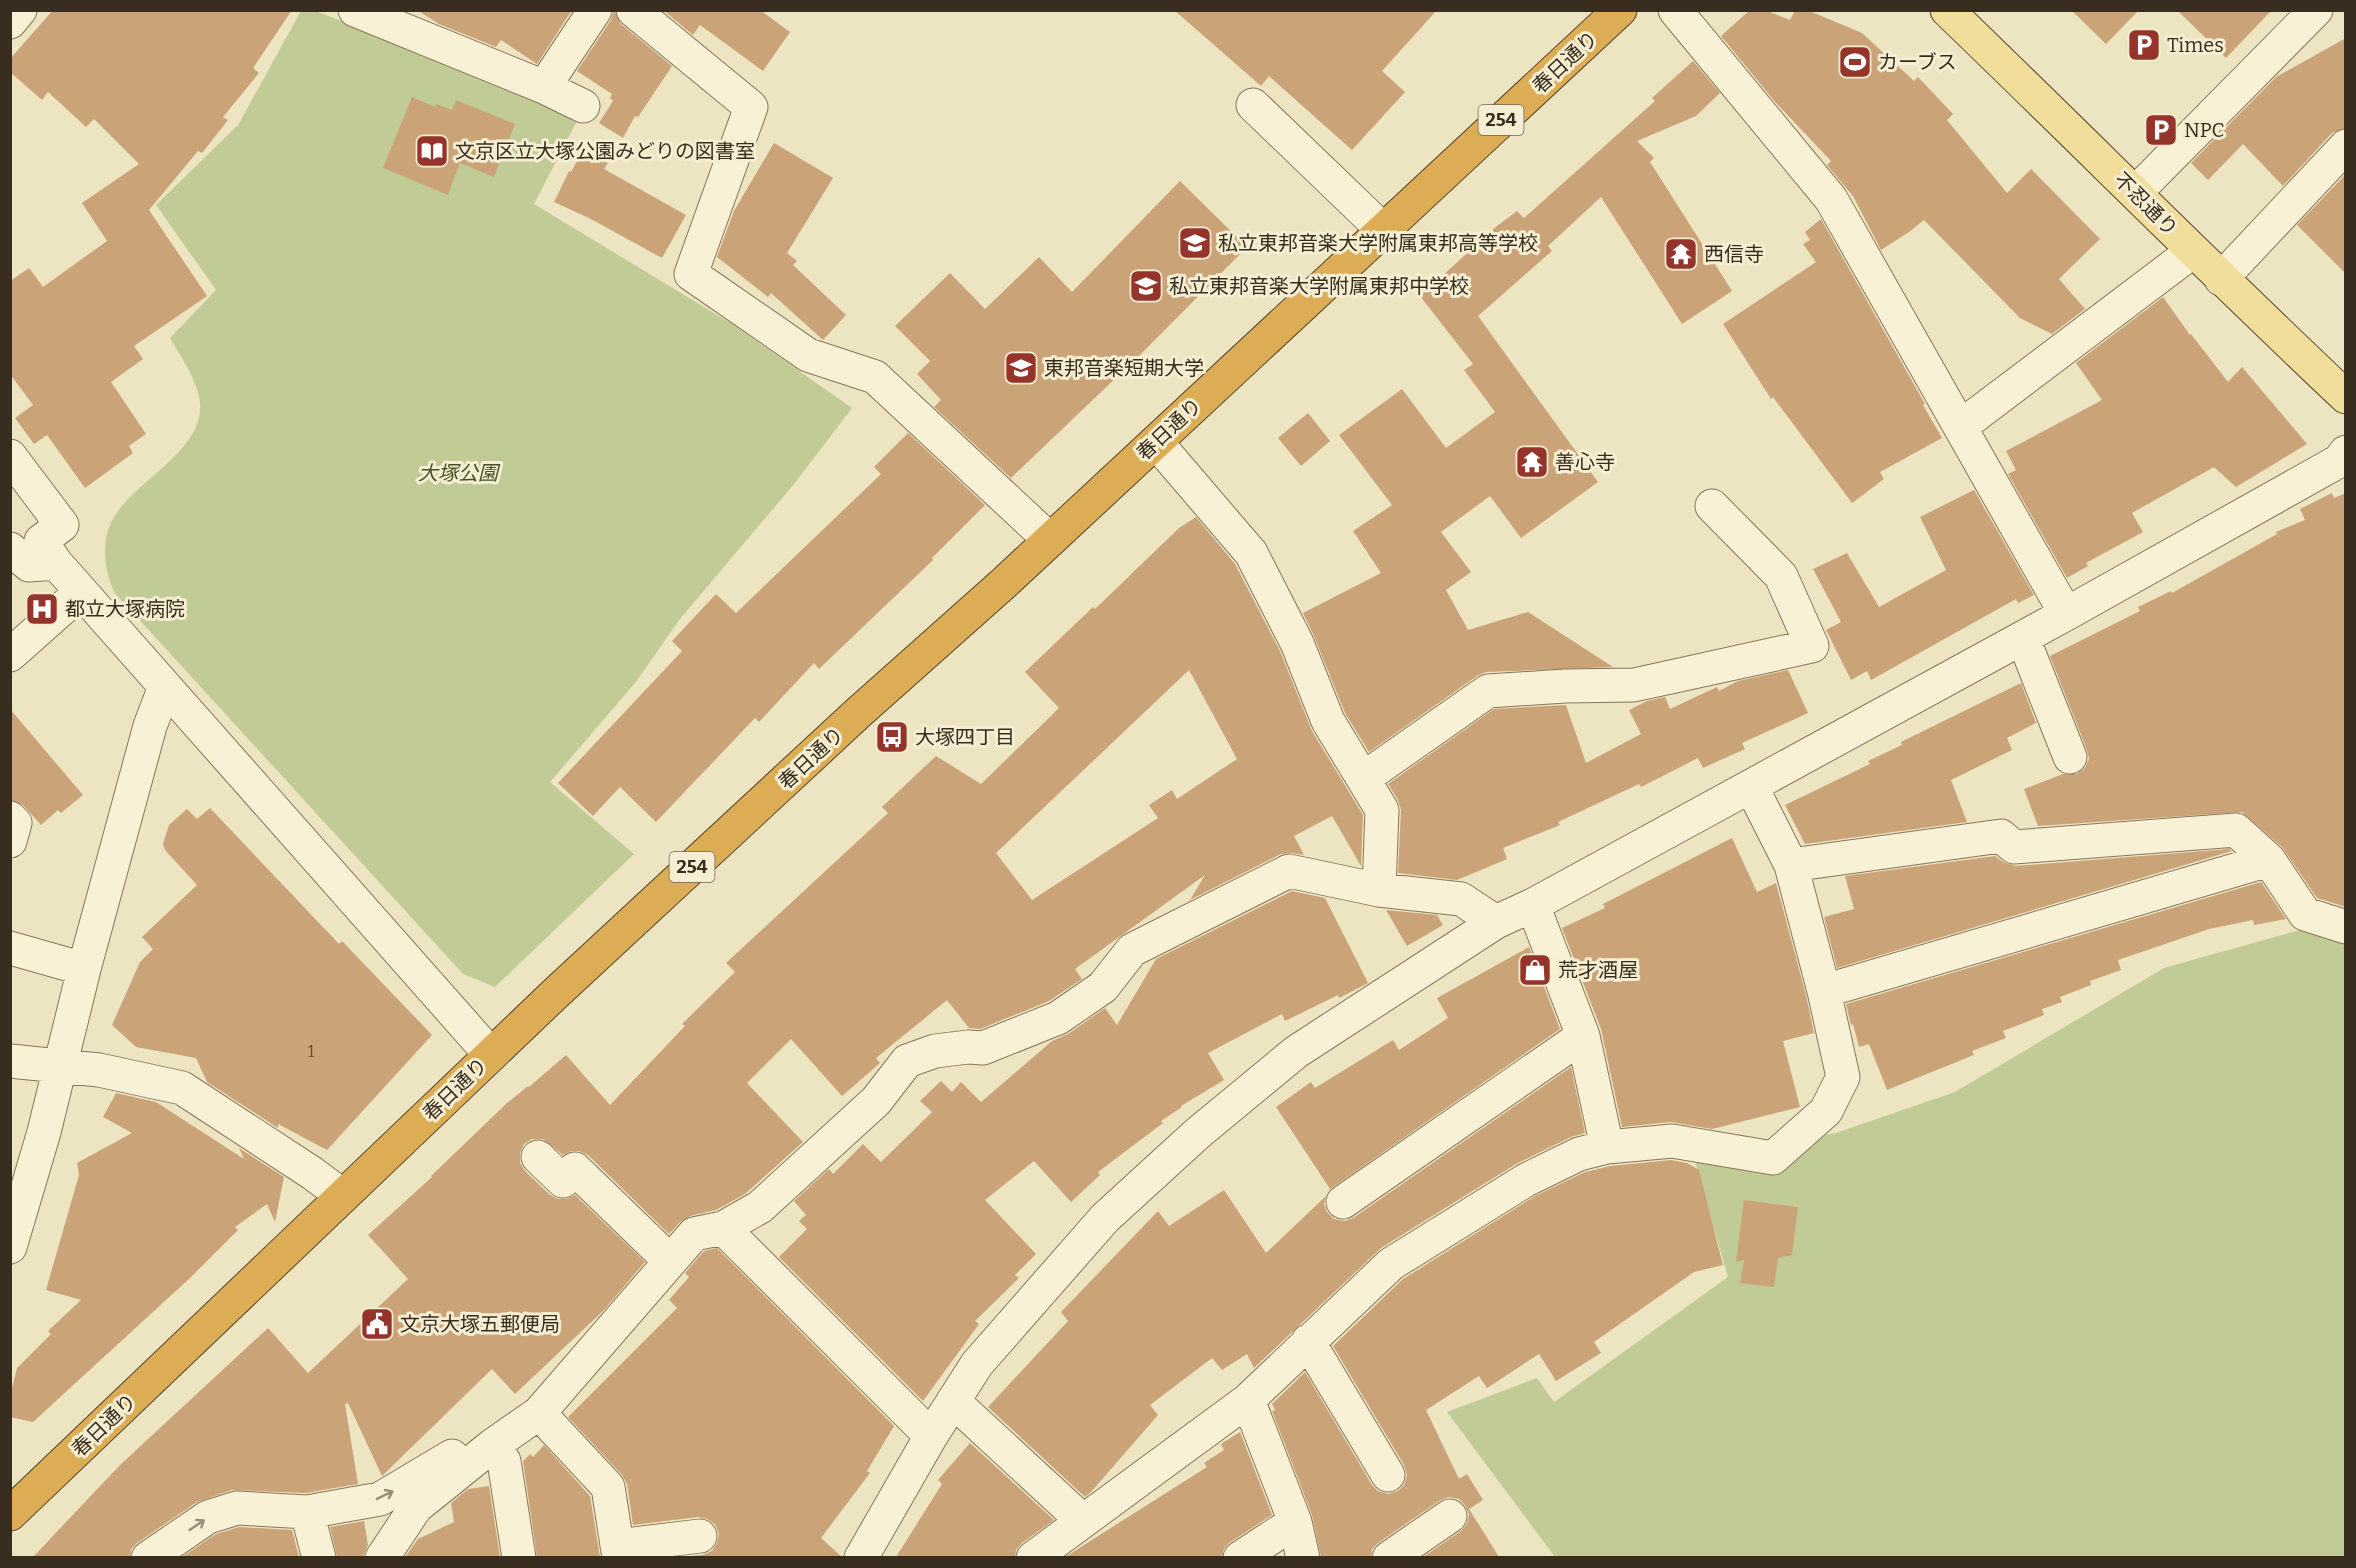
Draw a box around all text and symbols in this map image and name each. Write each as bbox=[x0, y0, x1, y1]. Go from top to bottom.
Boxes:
street label: 春日通り bbox=[1528, 26, 1602, 98]
parking icon: Times bbox=[2126, 27, 2162, 63]
place label: Times bbox=[2167, 33, 2224, 57]
sports icon: カーブス bbox=[1837, 44, 1873, 80]
place label: カーブス bbox=[1878, 50, 1957, 74]
road number: 254 bbox=[1478, 105, 1524, 135]
parking icon: NPC bbox=[2143, 112, 2179, 148]
place label: NPC bbox=[2184, 118, 2224, 142]
library icon: 文京区立大塚公園みどりの図書室 bbox=[414, 133, 450, 169]
place label: 文京区立大塚公園みどりの図書室 bbox=[455, 139, 755, 163]
street label: 不忍通り bbox=[2109, 167, 2183, 241]
school or university icon: 私立東邦音楽大学附属東邦高等学校 bbox=[1177, 225, 1213, 261]
place label: 私立東邦音楽大学附属東邦高等学校 bbox=[1218, 231, 1538, 255]
temple icon: 西信寺 bbox=[1663, 236, 1699, 272]
place label: 西信寺 bbox=[1704, 242, 1764, 266]
school or university icon: 私立東邦音楽大学附属東邦中学校 bbox=[1128, 268, 1164, 304]
place label: 私立東邦音楽大学附属東邦中学校 bbox=[1169, 274, 1469, 298]
school or university icon: 東邦音楽短期大学 bbox=[1003, 350, 1039, 386]
place label: 東邦音楽短期大学 bbox=[1044, 356, 1204, 380]
street label: 春日通り bbox=[1132, 393, 1206, 465]
temple icon: 善心寺 bbox=[1514, 444, 1550, 480]
place label: 善心寺 bbox=[1555, 450, 1615, 474]
park label: 大塚公園 bbox=[418, 461, 501, 485]
hospital icon: 都立大塚病院 bbox=[24, 591, 60, 627]
place label: 都立大塚病院 bbox=[65, 597, 185, 621]
bus stop icon: 大塚四丁目 bbox=[874, 719, 910, 755]
street label: 春日通り bbox=[774, 722, 848, 794]
place label: 大塚四丁目 bbox=[915, 725, 1015, 749]
road number: 254 bbox=[670, 852, 714, 882]
shop icon: 荒才酒屋 bbox=[1517, 952, 1553, 988]
place label: 荒才酒屋 bbox=[1558, 958, 1638, 982]
house number: 1 bbox=[308, 1042, 315, 1061]
street label: 春日通り bbox=[418, 1053, 492, 1125]
public building icon: 文京大塚五郵便局 bbox=[359, 1306, 395, 1342]
place label: 文京大塚五郵便局 bbox=[400, 1312, 560, 1336]
street label: 春日通り bbox=[67, 1389, 141, 1461]
one-way arrow bbox=[376, 1489, 394, 1501]
one-way arrow bbox=[188, 1519, 204, 1531]

